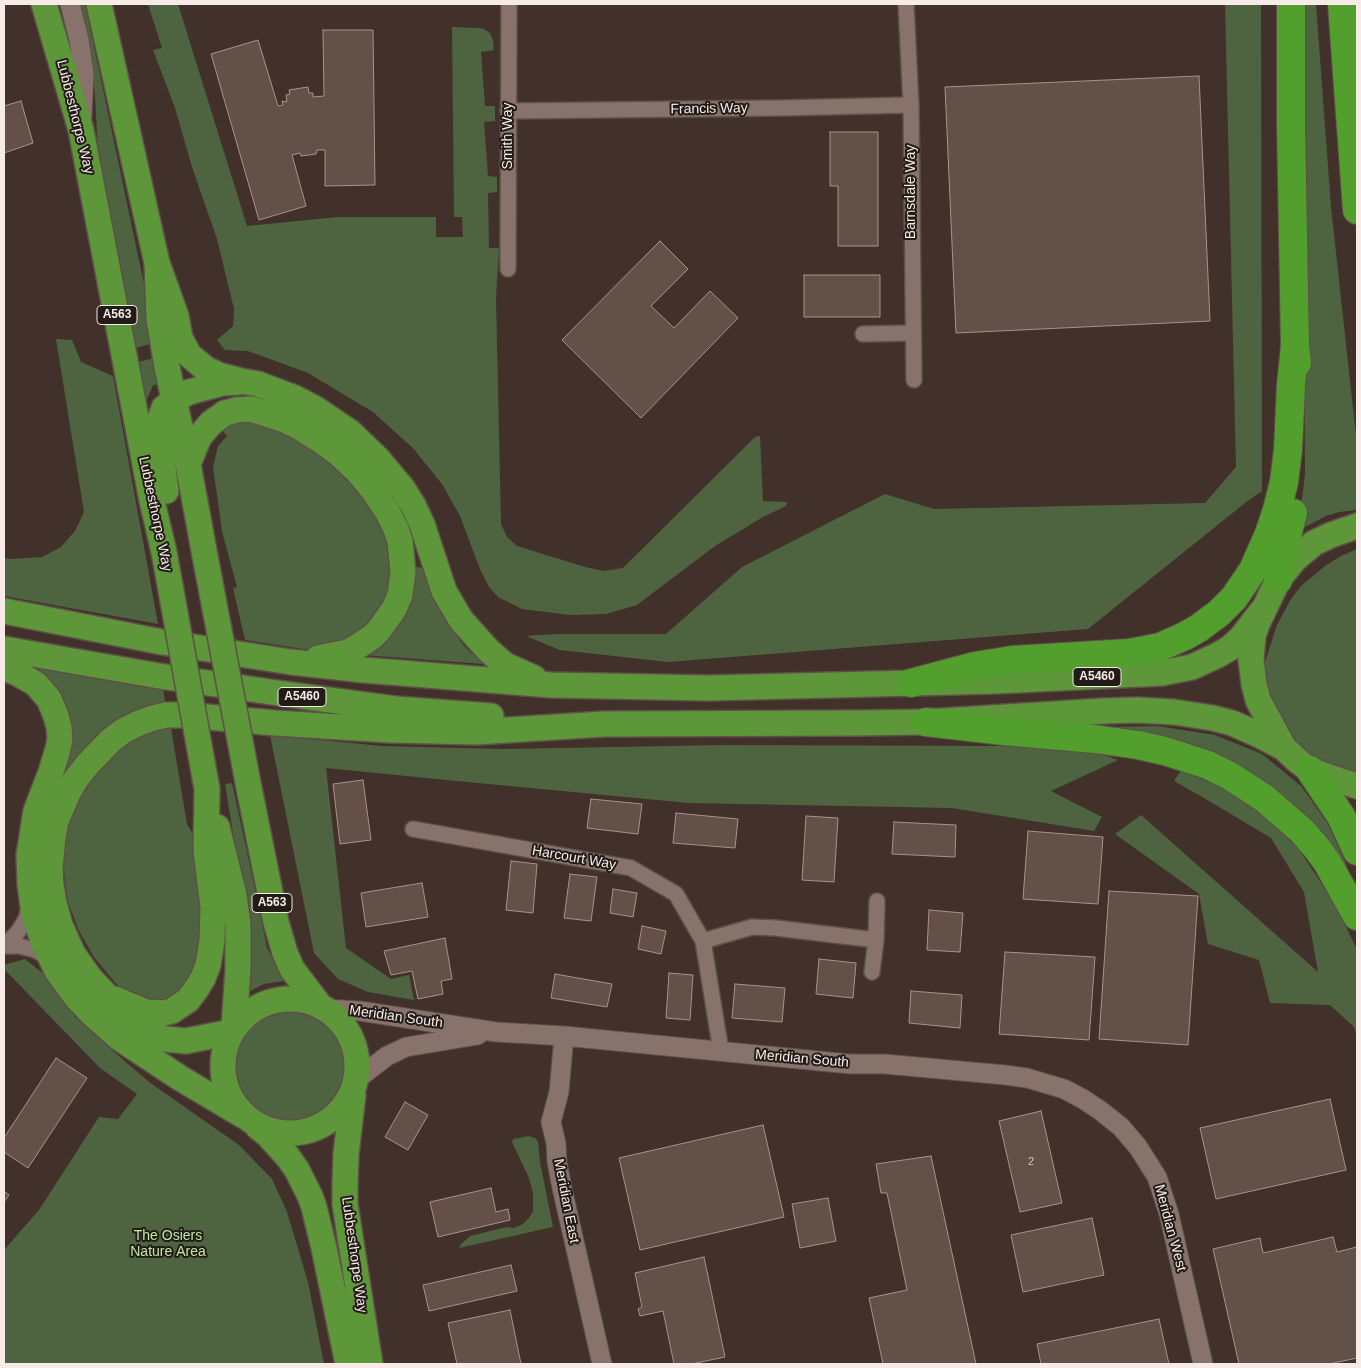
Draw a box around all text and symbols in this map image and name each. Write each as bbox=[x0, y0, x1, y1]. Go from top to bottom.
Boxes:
street label: Lubbesthorpe Way bbox=[53, 58, 97, 176]
street label: Francis Way bbox=[670, 100, 748, 118]
street label: Smith Way bbox=[500, 102, 516, 170]
street label: Barnsdale Way bbox=[903, 145, 919, 239]
road number: A563 bbox=[97, 306, 137, 324]
street label: Lubbesthorpe Way bbox=[135, 455, 175, 573]
road number: A5460 bbox=[1073, 668, 1121, 686]
road number: A5460 bbox=[278, 688, 326, 706]
street label: Harcourt Way bbox=[531, 842, 617, 874]
road number: A563 bbox=[252, 894, 292, 912]
street label: Meridian South bbox=[348, 1002, 444, 1032]
street label: Meridian South bbox=[754, 1047, 850, 1071]
house number: 2 bbox=[1028, 1155, 1034, 1169]
street label: Meridian East bbox=[550, 1157, 582, 1245]
street label: Meridian West bbox=[1150, 1183, 1190, 1273]
street label: Lubbesthorpe Way bbox=[338, 1196, 370, 1314]
park label: The Osiers Nature Area bbox=[130, 1228, 206, 1260]

